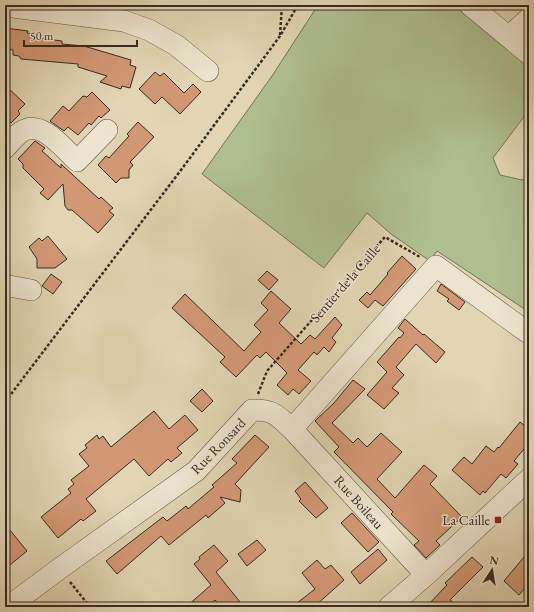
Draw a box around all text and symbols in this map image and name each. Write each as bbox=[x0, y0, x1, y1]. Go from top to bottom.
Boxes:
scale bar bbox=[24, 22, 137, 48]
text: 50 m bbox=[30, 28, 54, 44]
street label: Sentier de la Caille bbox=[306, 240, 384, 326]
street label: Rue Ronsard bbox=[187, 413, 250, 478]
street label: Rue Boileau bbox=[330, 471, 388, 533]
place label: La Caille bbox=[442, 511, 491, 529]
marker: La Caille bbox=[493, 515, 503, 525]
north arrow bbox=[472, 550, 512, 590]
text: N bbox=[488, 552, 500, 568]

